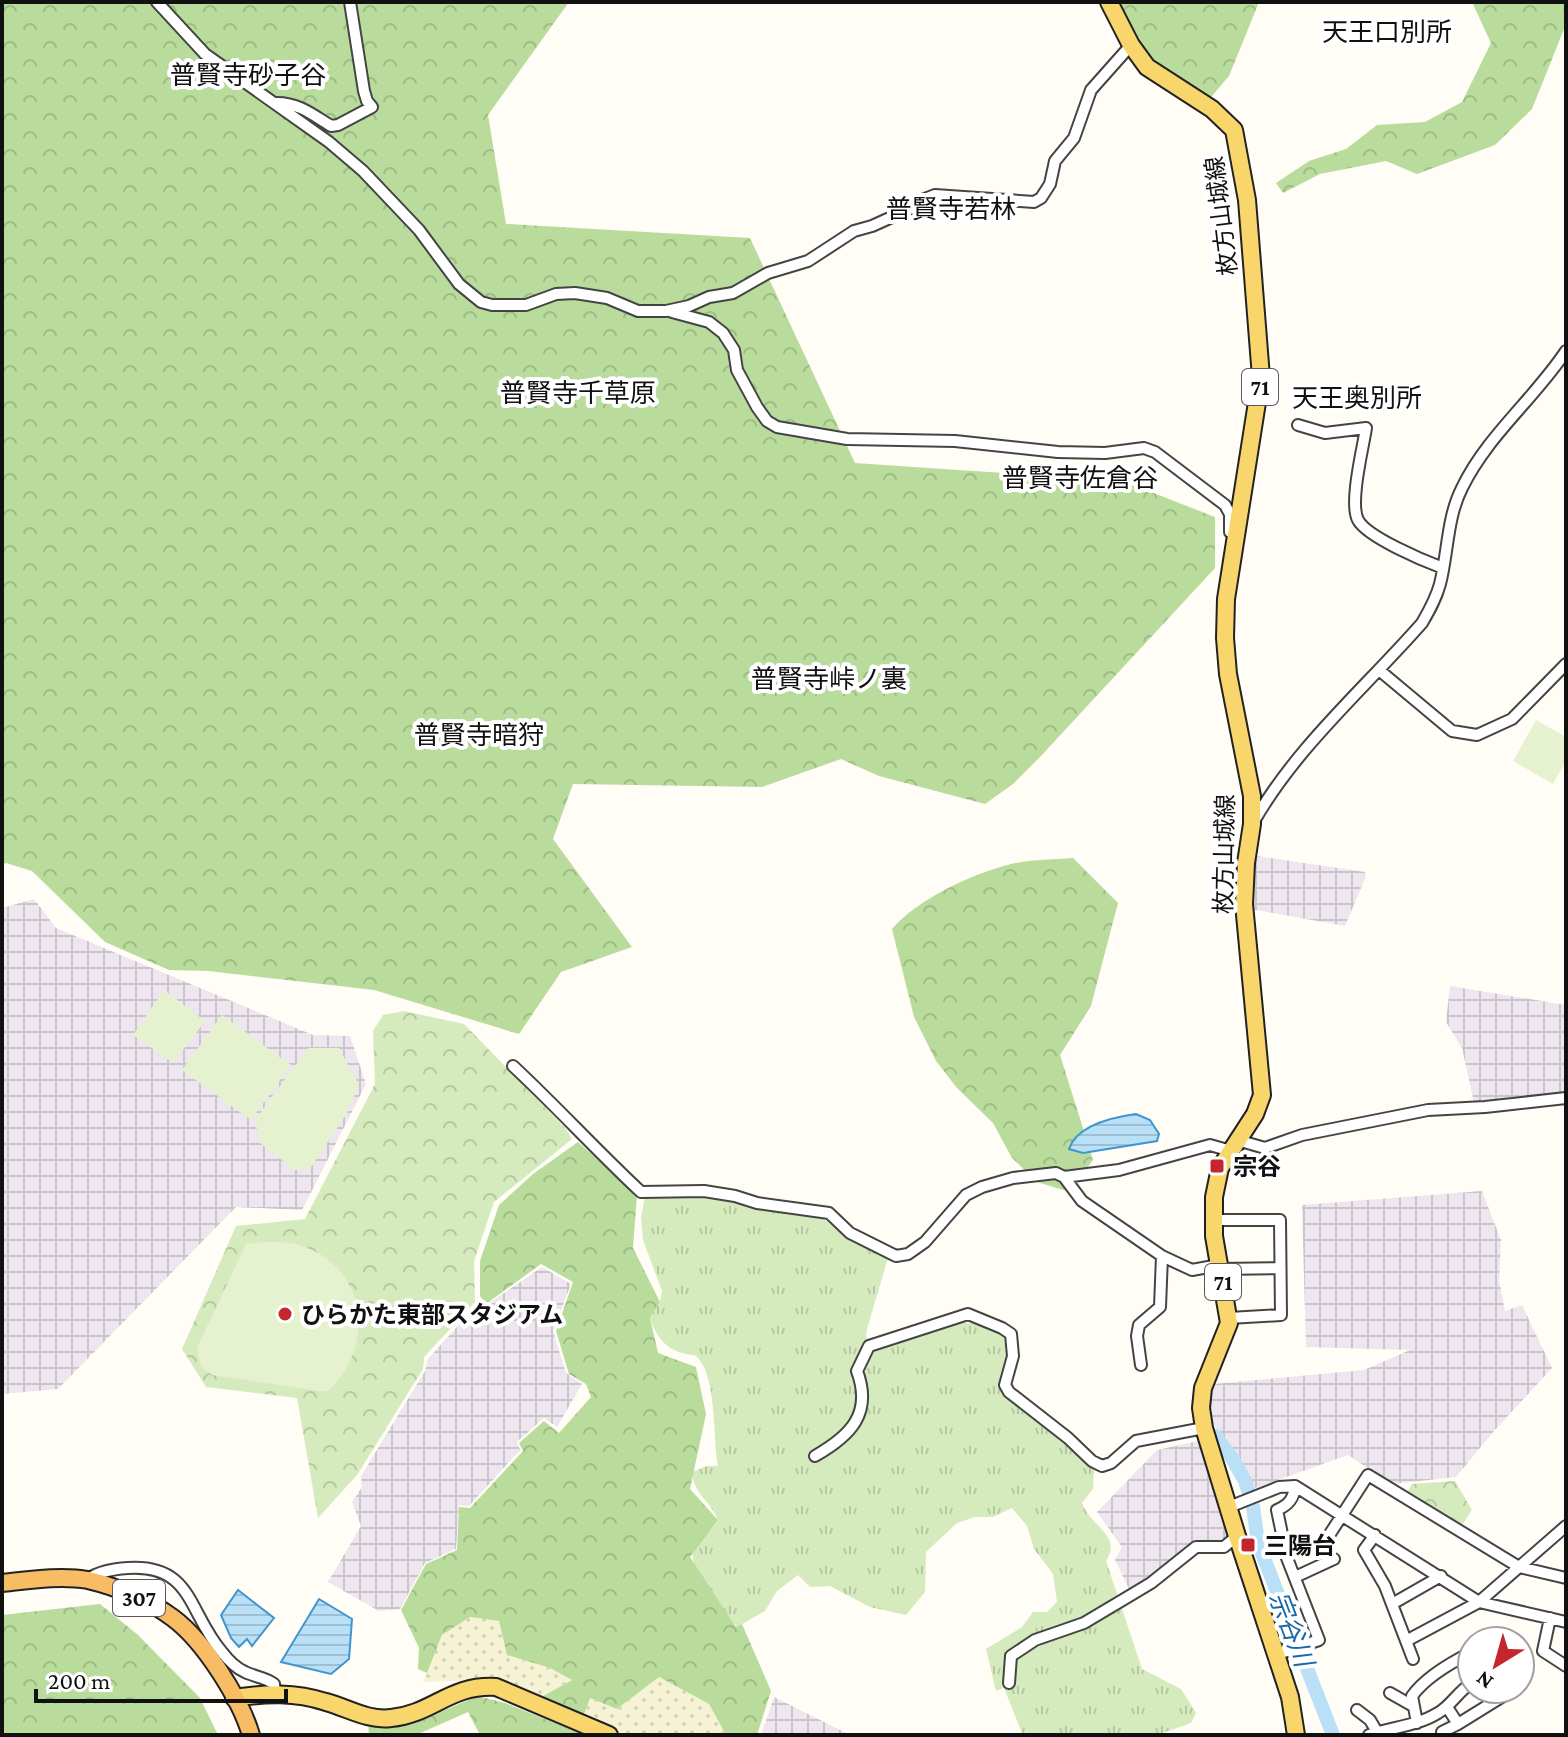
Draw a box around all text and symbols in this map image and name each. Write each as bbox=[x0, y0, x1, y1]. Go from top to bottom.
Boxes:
district label: 天王口別所 bbox=[1322, 18, 1452, 47]
district label: 普賢寺砂子谷 bbox=[170, 61, 326, 90]
street label: 枚方山城線 bbox=[1200, 155, 1242, 277]
district label: 普賢寺若林 bbox=[886, 195, 1016, 224]
road number: 71 bbox=[1242, 369, 1278, 405]
district label: 普賢寺千草原 bbox=[500, 379, 656, 408]
district label: 天王奥別所 bbox=[1292, 384, 1422, 413]
district label: 普賢寺佐倉谷 bbox=[1002, 464, 1158, 493]
district label: 普賢寺峠ノ裏 bbox=[751, 665, 907, 694]
district label: 普賢寺暗狩 bbox=[414, 721, 544, 750]
street label: 枚方山城線 bbox=[1209, 794, 1239, 914]
place label: 宗谷 bbox=[1233, 1153, 1281, 1180]
marker: 宗谷 bbox=[1208, 1157, 1226, 1175]
road number: 71 bbox=[1205, 1264, 1241, 1300]
place label: ひらかた東部スタジアム bbox=[301, 1301, 563, 1328]
marker: ひらかた東部スタジアム bbox=[276, 1305, 294, 1323]
place label: 三陽台 bbox=[1264, 1532, 1336, 1559]
marker: 三陽台 bbox=[1239, 1536, 1257, 1554]
road number: 307 bbox=[113, 1580, 165, 1616]
water label: 宗谷川 bbox=[1263, 1587, 1320, 1673]
north arrow bbox=[1456, 1625, 1536, 1705]
scale bar bbox=[36, 1653, 286, 1703]
text: N bbox=[1471, 1666, 1498, 1695]
text: 200 m bbox=[48, 1667, 110, 1694]

